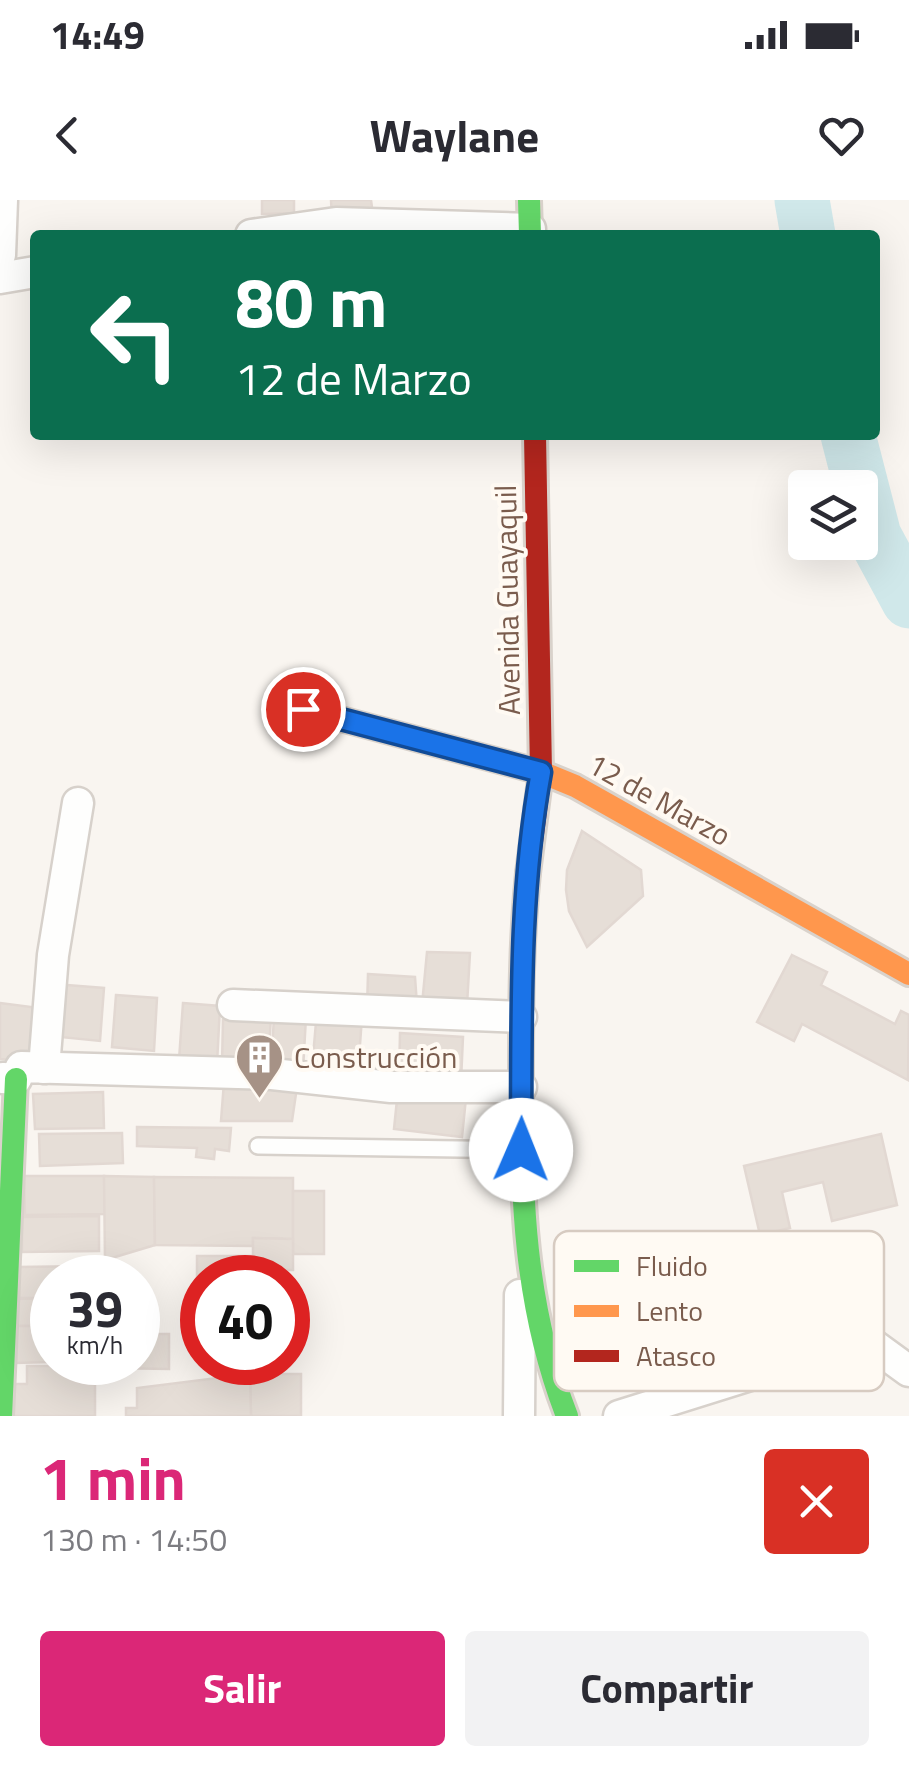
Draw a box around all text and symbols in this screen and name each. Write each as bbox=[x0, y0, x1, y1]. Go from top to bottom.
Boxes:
text: 14:49 bbox=[50, 6, 145, 64]
text: Waylane bbox=[370, 101, 539, 169]
icon: back bbox=[40, 108, 95, 163]
icon: heart bbox=[814, 108, 869, 163]
text: 80 m bbox=[235, 248, 388, 354]
icon: left bbox=[70, 270, 200, 400]
text: 12 de Marzo bbox=[235, 344, 472, 412]
map controls bbox=[788, 470, 878, 560]
button: layers bbox=[788, 470, 878, 560]
street label: Avenida Guayaquil bbox=[482, 484, 532, 716]
pin bbox=[261, 667, 346, 752]
icon: arrive bbox=[276, 682, 331, 737]
street label: 12 de Marzo bbox=[579, 741, 740, 858]
building icon: Construcción bbox=[233, 1032, 285, 1100]
place label: Construcción bbox=[294, 1034, 457, 1080]
position arrow bbox=[469, 1098, 573, 1202]
legend bbox=[554, 1231, 884, 1391]
text: Fluido bbox=[636, 1244, 708, 1287]
speed limit sign: 40 bbox=[180, 1255, 310, 1385]
text: 39 bbox=[67, 1270, 123, 1346]
text: Lento bbox=[636, 1289, 703, 1332]
text: km/h bbox=[67, 1326, 123, 1364]
text: Atasco bbox=[636, 1334, 716, 1377]
text: 1 min bbox=[40, 1432, 186, 1523]
button: close bbox=[764, 1449, 869, 1554]
text: 130 m · 14:50 bbox=[40, 1515, 227, 1563]
button: Salir bbox=[40, 1631, 445, 1746]
button: Compartir bbox=[465, 1631, 869, 1746]

